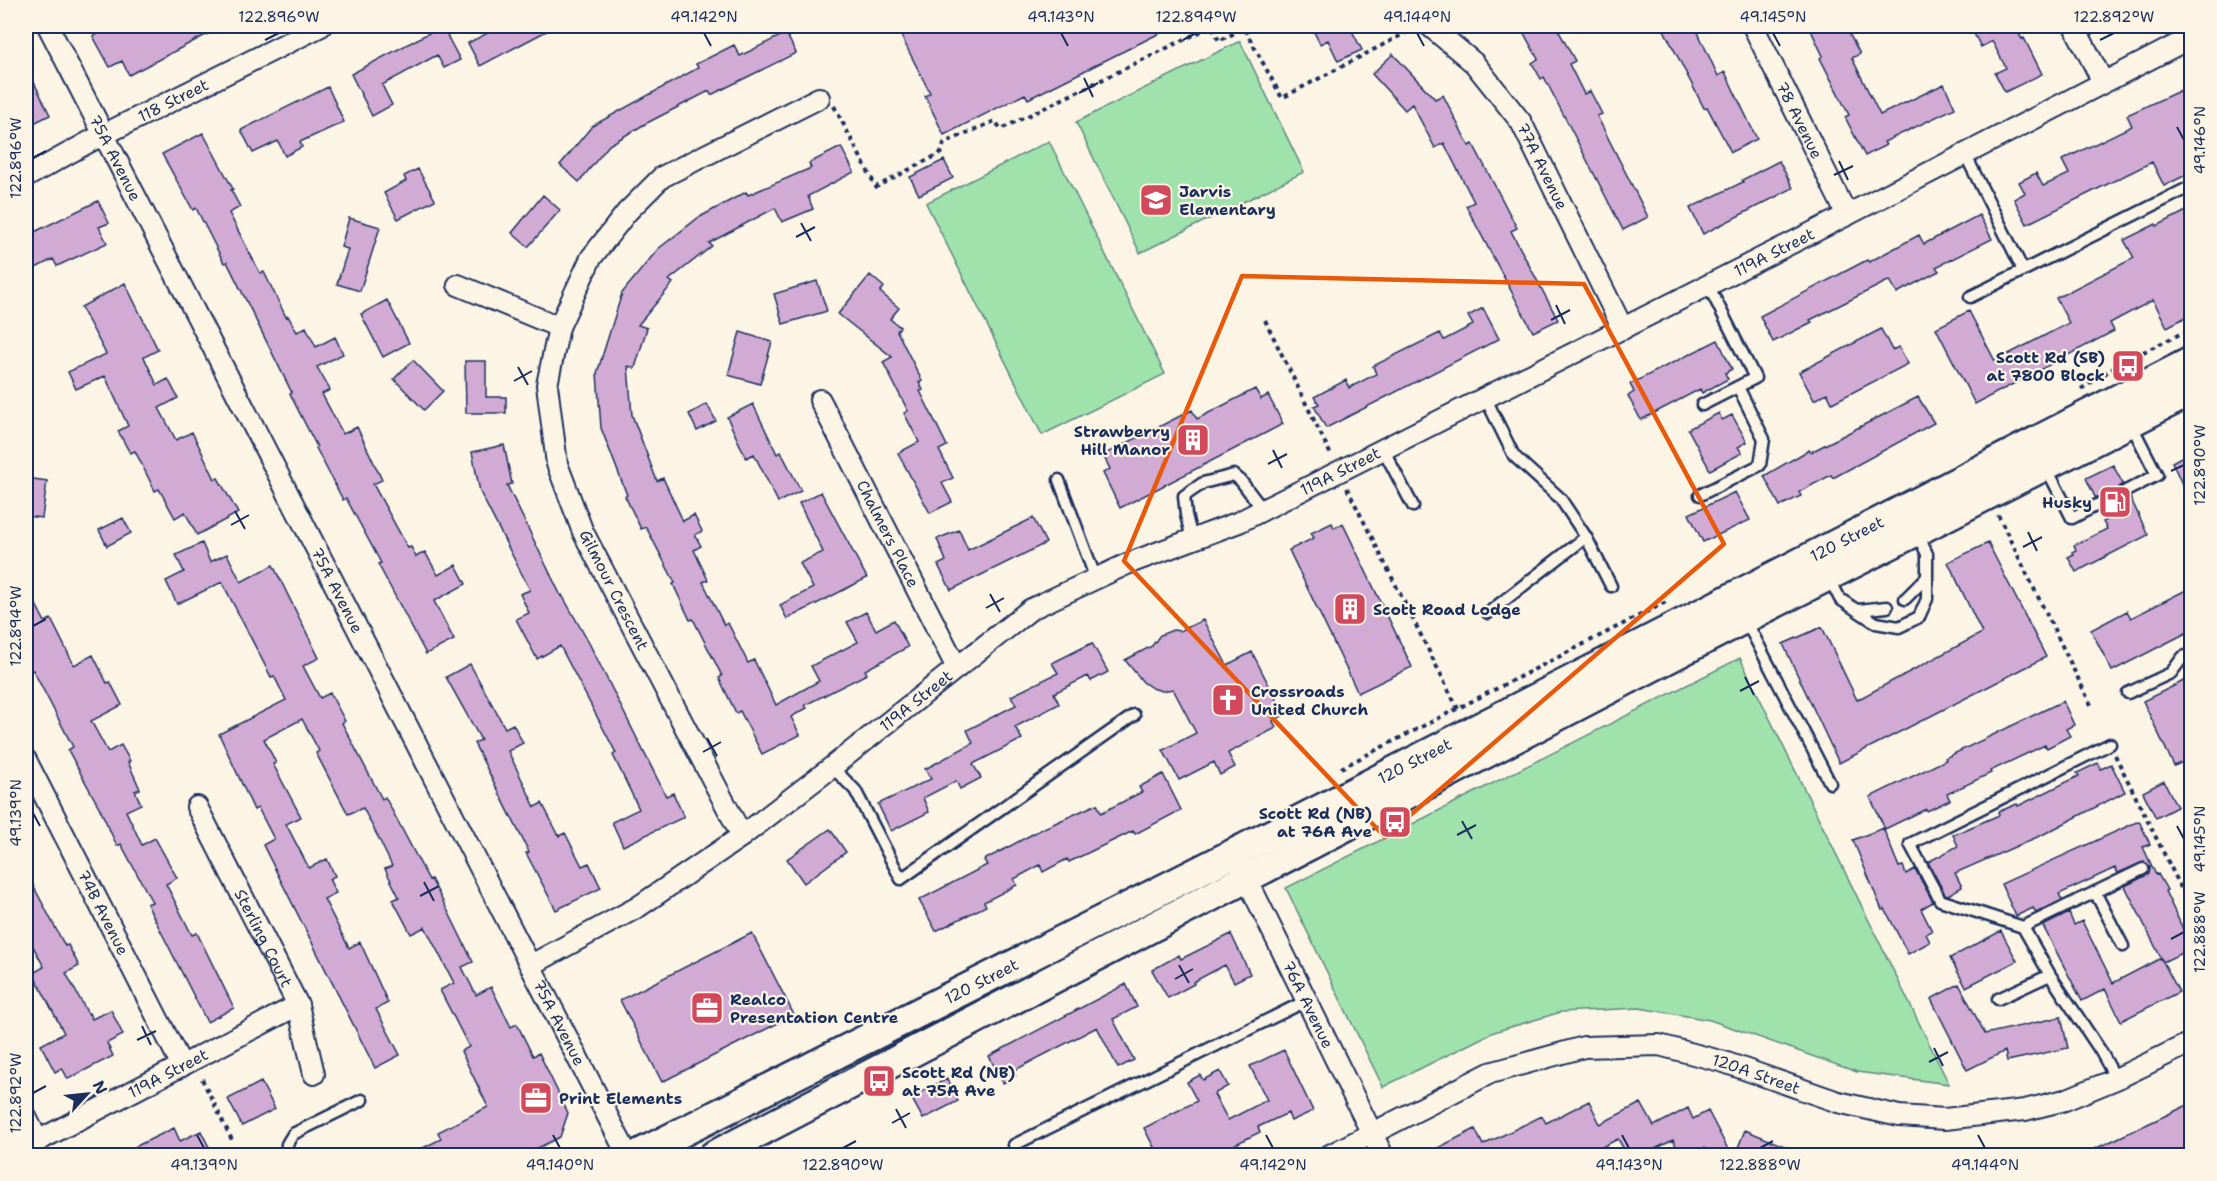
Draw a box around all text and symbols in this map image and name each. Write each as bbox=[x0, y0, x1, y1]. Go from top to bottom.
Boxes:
text: 122.896°W bbox=[238, 7, 320, 27]
text: 49.142°N bbox=[670, 7, 738, 27]
text: 49.143°N bbox=[1027, 7, 1095, 27]
text: 122.894°W bbox=[1155, 7, 1237, 27]
text: 49.144°N bbox=[1383, 7, 1451, 27]
text: 49.145°N bbox=[1740, 7, 1806, 27]
text: 122.892°W bbox=[2074, 7, 2154, 27]
street label: 118 Street bbox=[134, 74, 212, 126]
street label: 78 Avenue bbox=[1772, 78, 1828, 162]
text: 49.146°N bbox=[2190, 106, 2210, 174]
street label: 75A Avenue bbox=[85, 111, 146, 204]
text: 122.896°W bbox=[6, 117, 26, 199]
street label: 77A Avenue bbox=[1512, 119, 1573, 213]
place label: Jarvis Elementary bbox=[1179, 181, 1276, 220]
school or university icon: Jarvis Elementary bbox=[1138, 182, 1174, 218]
street label: 119A Street bbox=[1730, 223, 1818, 281]
place label: Scott Rd (SB) at 7800 Block bbox=[1986, 347, 2105, 386]
bus stop icon: Scott Rd (SB) at 7800 Block bbox=[2110, 348, 2146, 384]
place label: Strawberry Hill Manor bbox=[1074, 421, 1170, 460]
building icon: Strawberry Hill Manor bbox=[1175, 422, 1211, 458]
text: 122.890°W bbox=[2190, 424, 2210, 506]
street label: 119A Street bbox=[1296, 442, 1384, 500]
street label: Chalmers Place bbox=[852, 476, 924, 591]
fuel station icon: Husky bbox=[2097, 484, 2133, 520]
place label: Husky bbox=[2042, 492, 2092, 513]
street label: 120 Street bbox=[1806, 511, 1887, 566]
street label: Gilmour Crescent bbox=[575, 526, 653, 654]
street label: 75A Avenue bbox=[307, 543, 368, 637]
text: 122.894°W bbox=[6, 585, 26, 667]
building icon: Scott Road Lodge bbox=[1332, 591, 1368, 627]
place label: Scott Road Lodge bbox=[1373, 599, 1521, 620]
street label: 119A Street bbox=[875, 665, 957, 736]
place label: Crossroads United Church bbox=[1251, 681, 1368, 720]
church icon: Crossroads United Church bbox=[1210, 682, 1246, 718]
street label: 120 Street bbox=[1374, 733, 1455, 788]
text: 49.139°N bbox=[6, 779, 26, 847]
place label: Scott Rd (NB) at 76A Ave bbox=[1259, 803, 1372, 842]
bus stop icon: Scott Rd (NB) at 76A Ave bbox=[1377, 804, 1413, 840]
text: 49.145°N bbox=[2190, 806, 2210, 872]
street label: 74B Avenue bbox=[73, 866, 134, 959]
street label: Sterling Court bbox=[230, 885, 298, 991]
text: 122.888°W bbox=[2190, 891, 2210, 973]
street label: 120 Street bbox=[941, 953, 1022, 1008]
street label: 76A Avenue bbox=[1278, 957, 1339, 1052]
street label: 75A Avenue bbox=[529, 976, 590, 1069]
place label: Realco Presentation Centre bbox=[730, 989, 899, 1028]
office icon: Realco Presentation Centre bbox=[689, 990, 725, 1026]
street label: 119A Street bbox=[124, 1043, 212, 1103]
street label: 120A Street bbox=[1710, 1049, 1803, 1098]
text: 122.892°W bbox=[6, 1053, 26, 1133]
place label: Scott Rd (NB) at 75A Ave bbox=[902, 1062, 1015, 1101]
bus stop icon: Scott Rd (NB) at 75A Ave bbox=[861, 1063, 897, 1099]
north arrow bbox=[57, 1064, 117, 1124]
text: N bbox=[88, 1077, 112, 1098]
office icon: Print Elements bbox=[518, 1080, 554, 1116]
place label: Print Elements bbox=[559, 1088, 682, 1109]
text: 49.139°N bbox=[170, 1155, 238, 1175]
text: 49.140°N bbox=[526, 1155, 594, 1175]
text: 122.890°W bbox=[802, 1155, 884, 1175]
text: 49.142°N bbox=[1239, 1155, 1307, 1175]
text: 49.143°N bbox=[1595, 1155, 1663, 1175]
text: 122.888°W bbox=[1719, 1155, 1801, 1175]
text: 49.144°N bbox=[1951, 1155, 2019, 1175]

